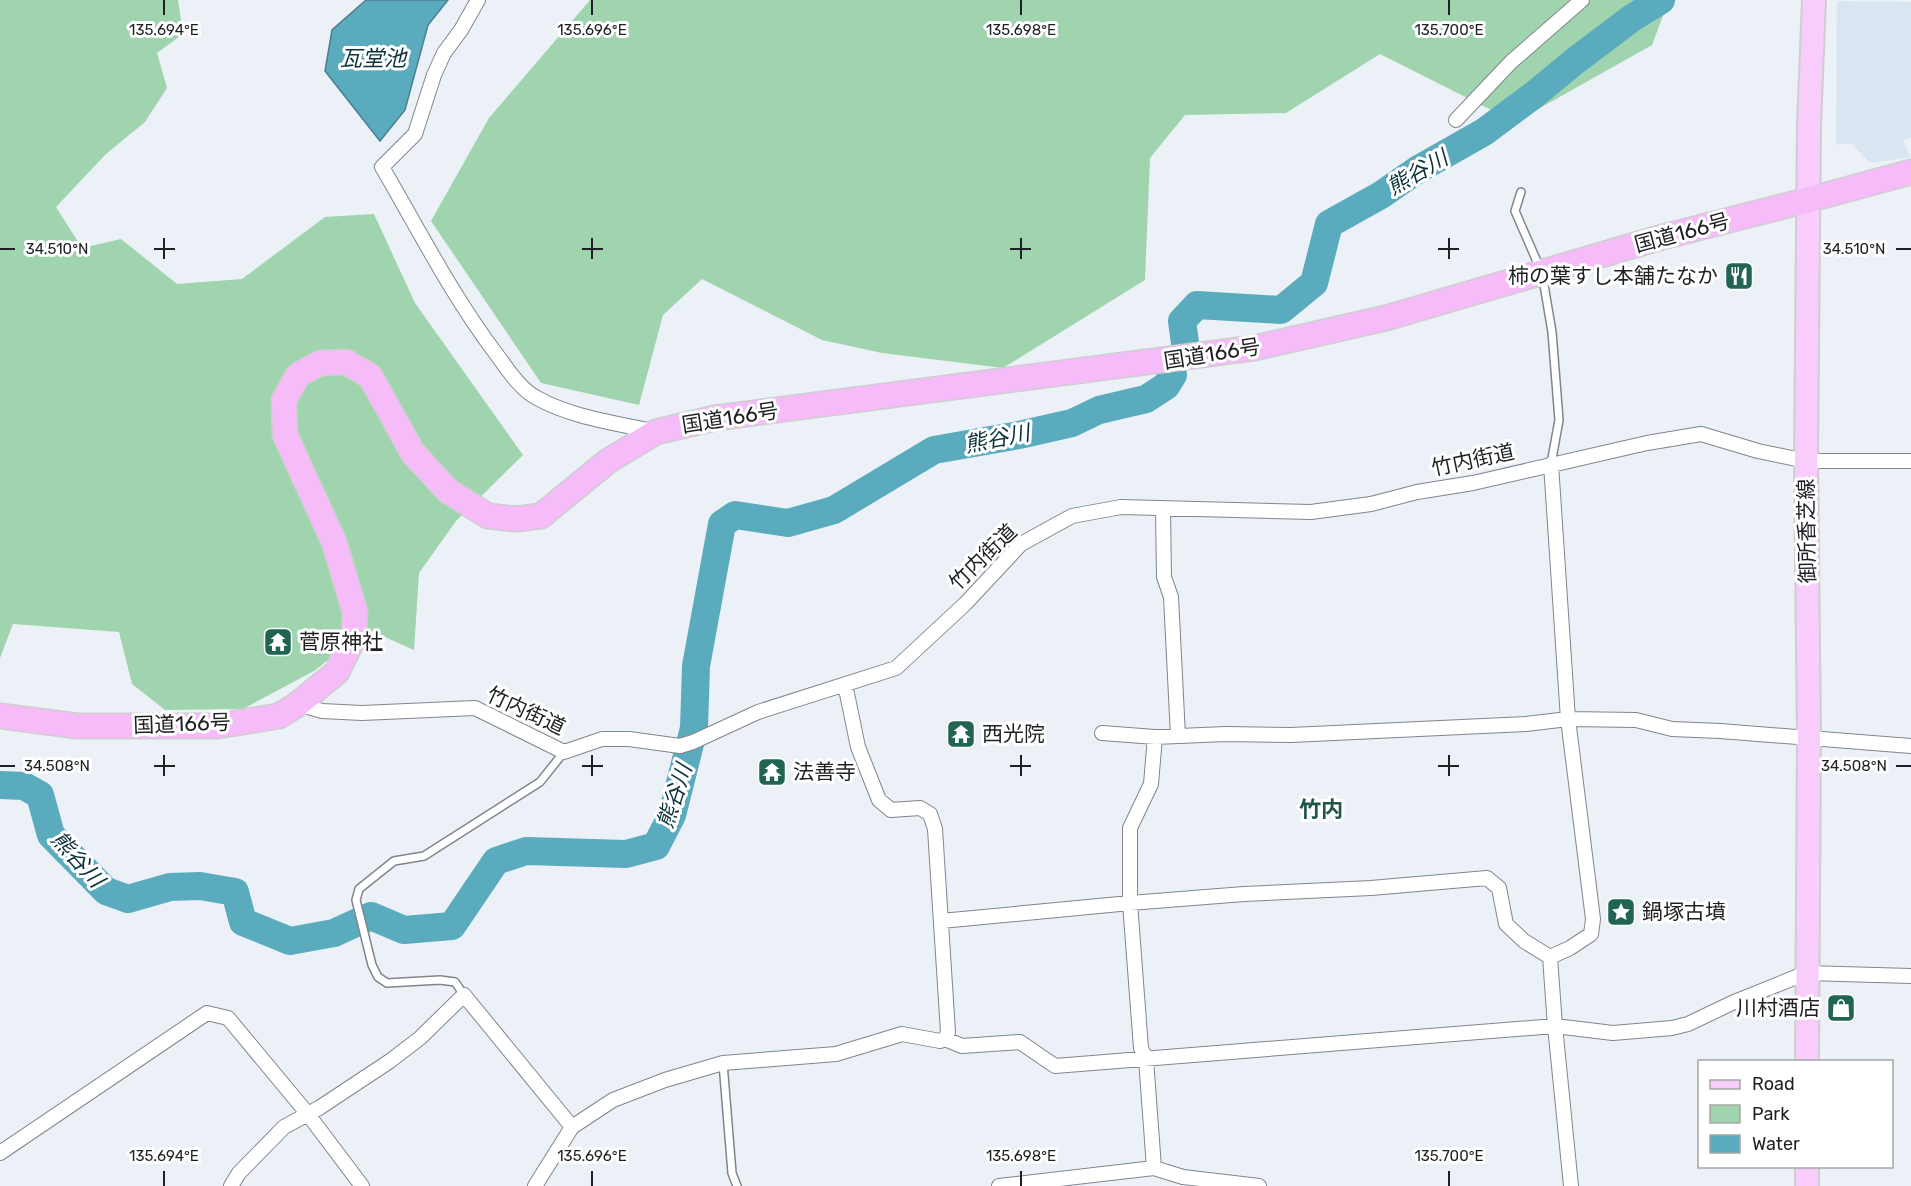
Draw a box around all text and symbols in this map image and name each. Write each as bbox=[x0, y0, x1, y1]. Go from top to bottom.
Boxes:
text: 135.694°E bbox=[129, 21, 199, 39]
text: 135.696°E bbox=[557, 21, 627, 39]
text: 135.698°E bbox=[986, 21, 1056, 39]
text: 135.700°E bbox=[1414, 21, 1484, 39]
water label: 瓦堂池 bbox=[340, 45, 408, 72]
water label: 熊谷川 bbox=[1382, 143, 1454, 201]
street label: 国道166号 bbox=[1632, 208, 1732, 257]
text: 34.510°N bbox=[26, 240, 88, 258]
text: 34.510°N bbox=[1823, 240, 1885, 258]
restaurant icon: 柿の葉すし本舗たなか bbox=[1723, 260, 1755, 292]
place label: 柿の葉すし本舗たなか bbox=[1508, 263, 1718, 288]
street label: 国道166号 bbox=[1162, 334, 1262, 373]
street label: 国道166号 bbox=[680, 398, 780, 437]
water label: 熊谷川 bbox=[962, 419, 1034, 458]
street label: 竹内街道 bbox=[1429, 439, 1517, 480]
street label: 御所香芝線 bbox=[1793, 478, 1820, 584]
street label: 竹内街道 bbox=[944, 518, 1022, 595]
temple icon: 菅原神社 bbox=[262, 626, 294, 658]
place label: 菅原神社 bbox=[299, 629, 383, 654]
street label: 竹内街道 bbox=[483, 681, 570, 740]
street label: 国道166号 bbox=[133, 709, 231, 738]
temple icon: 西光院 bbox=[945, 718, 977, 750]
place label: 西光院 bbox=[982, 721, 1045, 746]
temple icon: 法善寺 bbox=[756, 756, 788, 788]
text: 34.508°N bbox=[24, 757, 90, 775]
text: 34.508°N bbox=[1821, 757, 1887, 775]
water label: 熊谷川 bbox=[651, 759, 698, 832]
place label: 法善寺 bbox=[793, 759, 856, 784]
district label: 竹内 bbox=[1299, 796, 1343, 823]
water label: 熊谷川 bbox=[46, 826, 111, 894]
place icon: 鍋塚古墳 bbox=[1605, 896, 1637, 928]
place label: 鍋塚古墳 bbox=[1642, 899, 1726, 924]
shop icon: 川村酒店 bbox=[1825, 992, 1857, 1024]
place label: 川村酒店 bbox=[1736, 995, 1820, 1020]
legend bbox=[1698, 1060, 1893, 1168]
text: Road bbox=[1752, 1073, 1795, 1095]
text: Park bbox=[1752, 1103, 1790, 1125]
text: Water bbox=[1752, 1133, 1800, 1155]
text: 135.694°E bbox=[129, 1147, 199, 1165]
text: 135.696°E bbox=[557, 1147, 627, 1165]
text: 135.698°E bbox=[986, 1147, 1056, 1165]
text: 135.700°E bbox=[1414, 1147, 1484, 1165]

